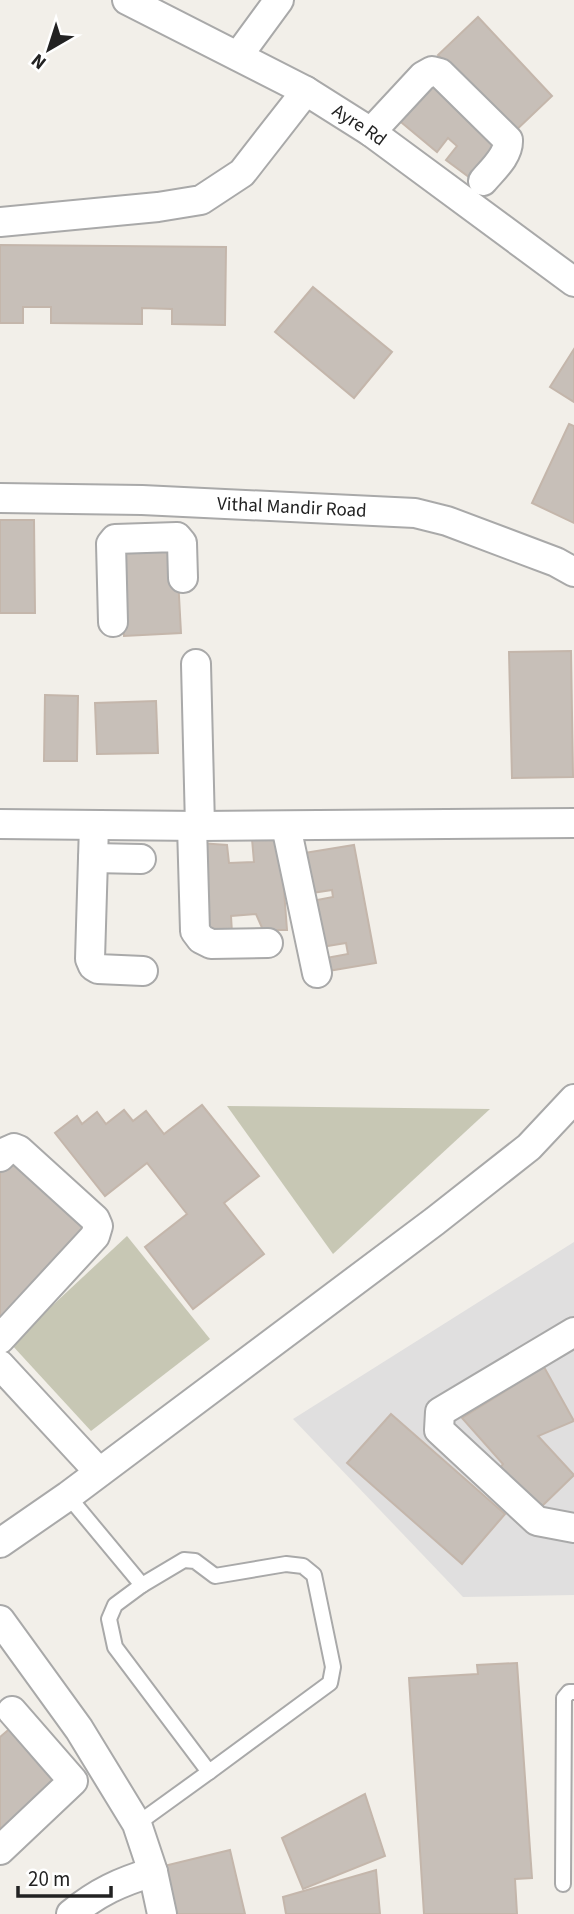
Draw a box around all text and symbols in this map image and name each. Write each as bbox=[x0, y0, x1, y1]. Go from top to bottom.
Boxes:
north arrow bbox=[14, 14, 84, 84]
text: N bbox=[26, 47, 53, 76]
street label: Ayre Rd bbox=[327, 97, 392, 153]
street label: Vithal Mandir Road bbox=[216, 490, 367, 524]
scale bar bbox=[18, 1854, 110, 1898]
text: 20 m bbox=[28, 1864, 70, 1894]

